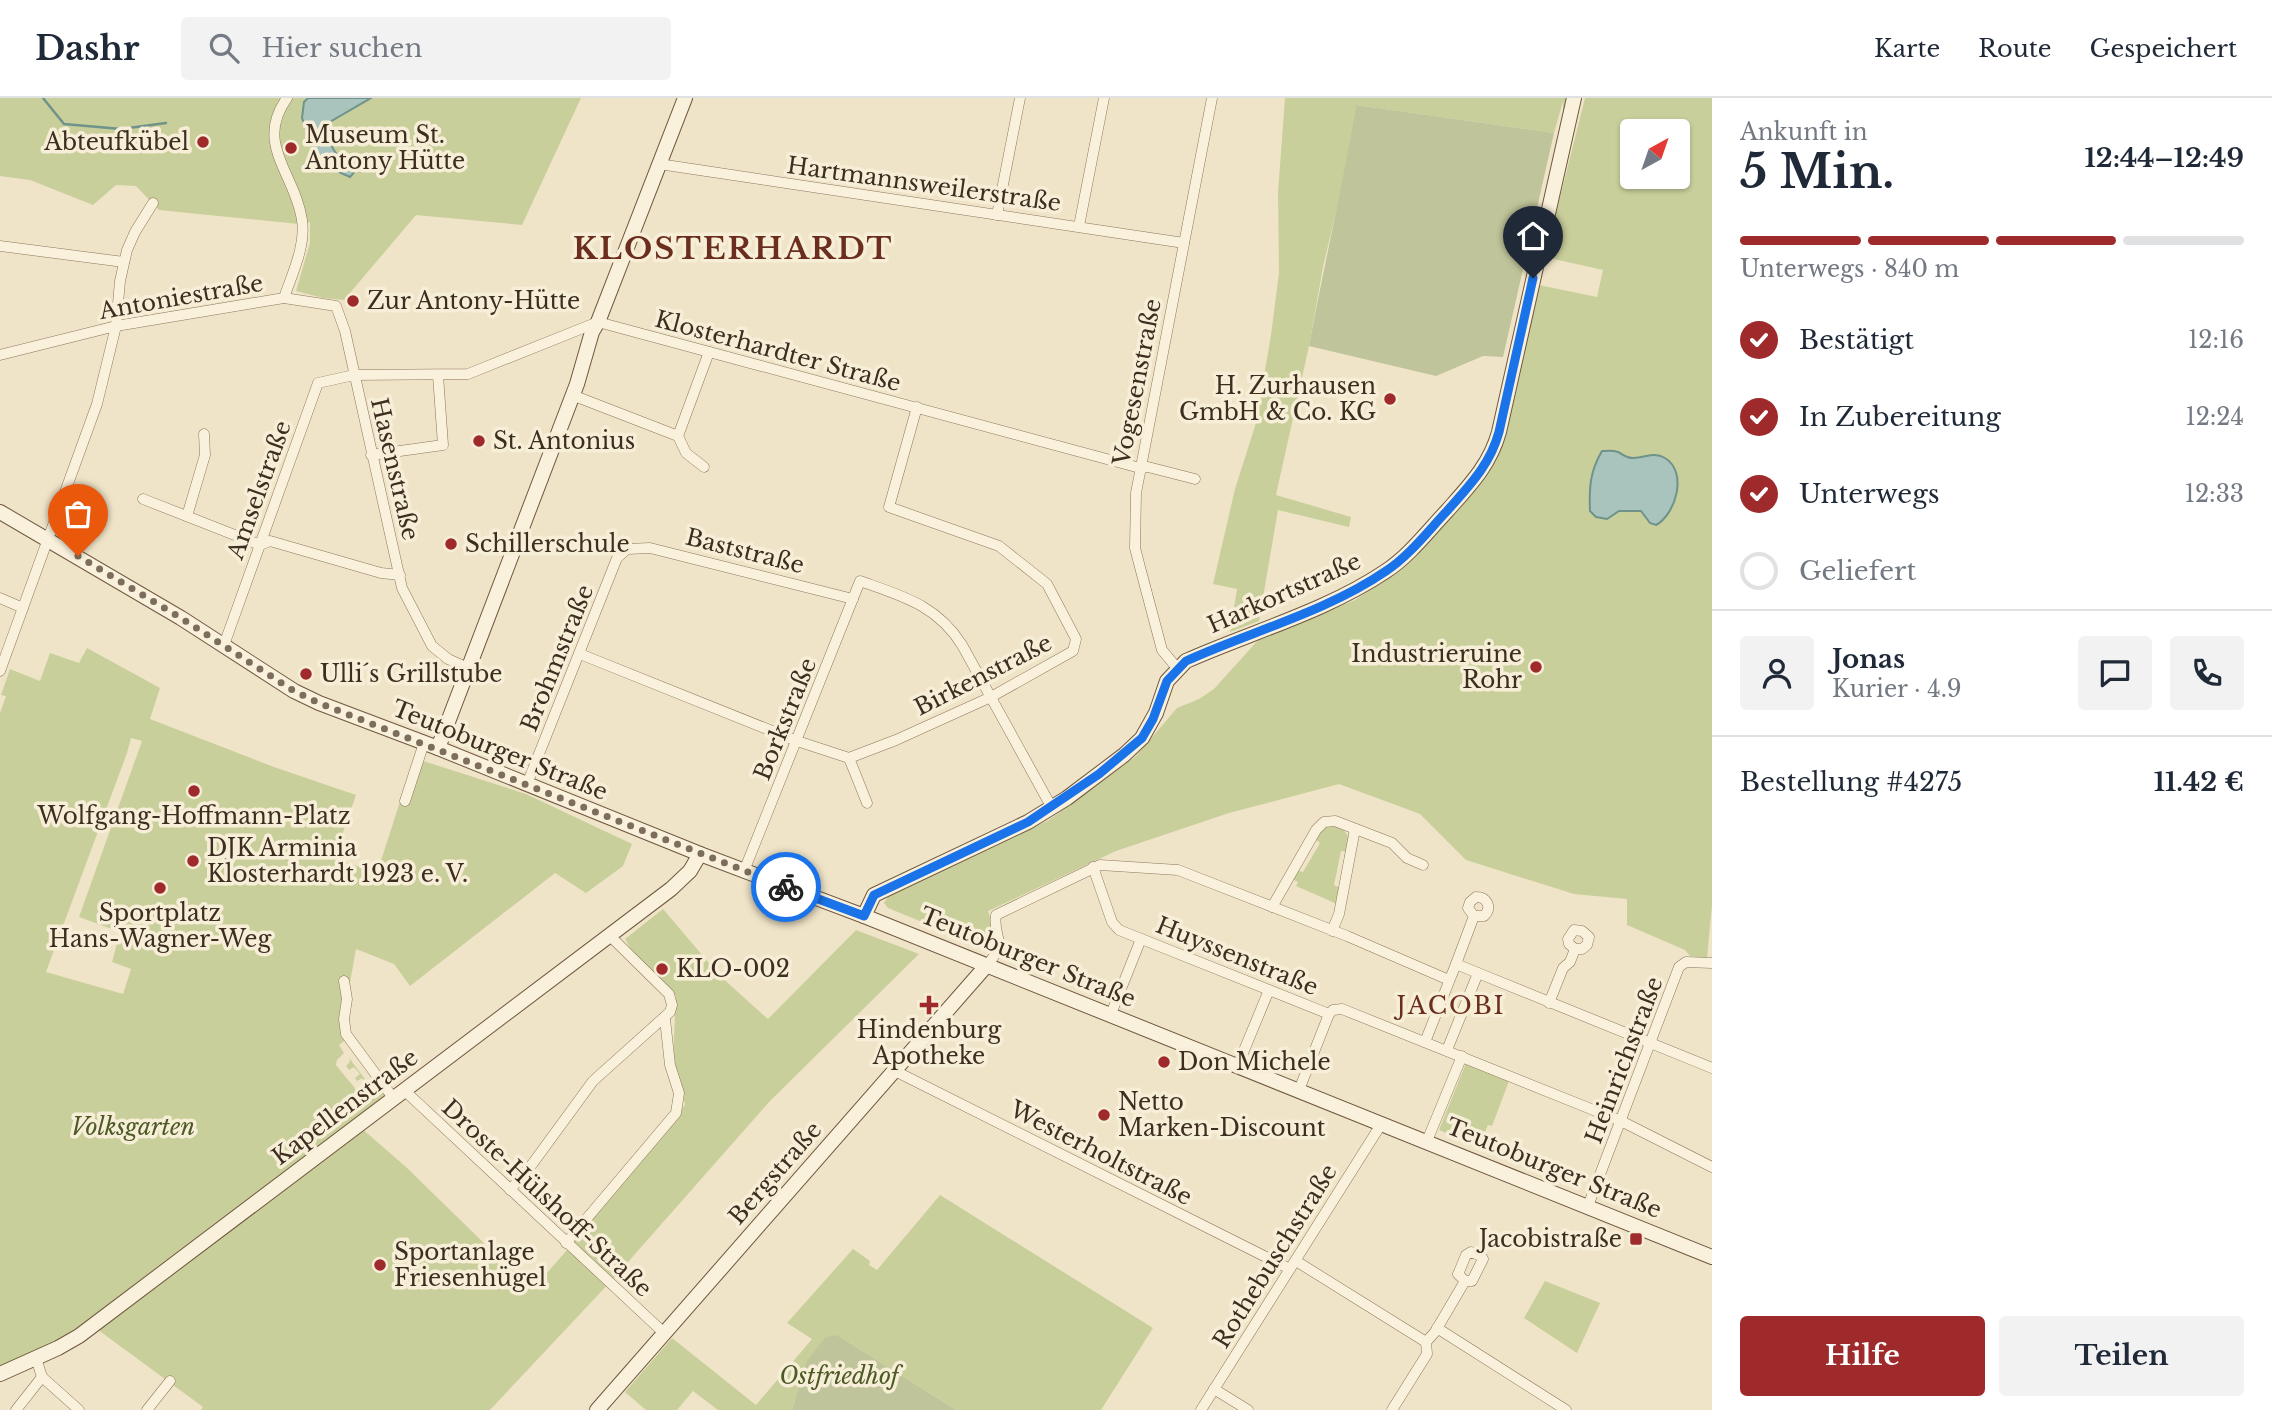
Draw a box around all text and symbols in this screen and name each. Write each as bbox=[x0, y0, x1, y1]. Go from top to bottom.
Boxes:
search box bbox=[181, 17, 671, 80]
text: Dashr bbox=[35, 28, 139, 69]
icon: search bbox=[205, 29, 243, 67]
text: Hier suchen bbox=[261, 32, 422, 64]
text: Karte bbox=[1874, 34, 1940, 63]
text: Route bbox=[1978, 34, 2052, 63]
text: Gespeichert bbox=[2090, 34, 2237, 63]
text: Ankunft in bbox=[1740, 118, 1868, 146]
north arrow bbox=[1620, 119, 1690, 189]
map controls bbox=[1620, 119, 1690, 189]
place label: Museum St. Antony Hütte bbox=[304, 121, 465, 175]
place label: Abteufkübel bbox=[43, 128, 189, 156]
marker: Abteufkübel bbox=[195, 134, 211, 150]
marker: Museum St. Antony Hütte bbox=[283, 140, 299, 156]
text: 12:44–12:49 bbox=[2084, 142, 2244, 174]
text: 5 Min. bbox=[1740, 143, 1894, 200]
street label: Hartmannsweilerstraße bbox=[785, 151, 1063, 217]
pin bbox=[1503, 206, 1563, 278]
icon: home bbox=[1514, 217, 1552, 255]
district label: KLOSTERHARDT bbox=[573, 230, 893, 267]
text: Unterwegs · 840 m bbox=[1740, 255, 1959, 283]
street label: Antoniestraße bbox=[96, 269, 265, 325]
place label: Zur Antony-Hütte bbox=[367, 287, 580, 315]
marker: Zur Antony-Hütte bbox=[345, 293, 361, 309]
street label: Vogesenstraße bbox=[1107, 296, 1167, 469]
street label: Klosterhardter Straße bbox=[652, 305, 904, 397]
icon: check bbox=[1740, 321, 1778, 359]
text: Bestätigt bbox=[1799, 324, 1914, 356]
text: 12:16 bbox=[2188, 326, 2244, 354]
place label: H. Zurhausen GmbH & Co. KG bbox=[1179, 372, 1376, 426]
marker: H. Zurhausen GmbH & Co. KG bbox=[1382, 391, 1398, 407]
street label: Hasenstraße bbox=[365, 395, 425, 543]
icon: check bbox=[1740, 398, 1778, 436]
text: In Zubereitung bbox=[1799, 401, 2001, 433]
text: 12:24 bbox=[2185, 403, 2244, 431]
street label: Amselstraße bbox=[221, 417, 297, 564]
place label: St. Antonius bbox=[493, 427, 635, 455]
marker: St. Antonius bbox=[471, 433, 487, 449]
icon: check bbox=[1740, 475, 1778, 513]
text: Unterwegs bbox=[1799, 478, 1940, 510]
text: 12:33 bbox=[2185, 480, 2244, 508]
pin bbox=[48, 484, 108, 556]
icon: bag bbox=[59, 495, 97, 533]
street label: Baststraße bbox=[683, 523, 807, 579]
place label: Schillerschule bbox=[465, 530, 630, 558]
marker: Schillerschule bbox=[443, 536, 459, 552]
street label: Harkortstraße bbox=[1203, 547, 1365, 639]
text: Geliefert bbox=[1799, 555, 1916, 587]
street label: Brohmstraße bbox=[515, 581, 599, 735]
street label: Birkenstraße bbox=[910, 628, 1056, 722]
button: person bbox=[1740, 636, 1814, 710]
button: chat bbox=[2078, 636, 2152, 710]
button: phone bbox=[2170, 636, 2244, 710]
place label: Industrieruine Rohr bbox=[1351, 640, 1522, 694]
text: Jonas bbox=[1832, 643, 1905, 675]
street label: Borkstraße bbox=[748, 654, 822, 784]
marker: Industrieruine Rohr bbox=[1528, 659, 1544, 675]
place label: Ulli´s Grillstube bbox=[320, 660, 503, 688]
marker: Ulli´s Grillstube bbox=[298, 666, 314, 682]
text: Kurier · 4.9 bbox=[1832, 675, 1962, 703]
street label: Teutoburger Straße bbox=[388, 694, 612, 806]
text: Bestellung #4275 bbox=[1740, 766, 1962, 798]
text: 11.42 € bbox=[2154, 766, 2244, 798]
marker: Wolfgang-Hoffmann-Platz bbox=[186, 783, 202, 799]
place label: Wolfgang-Hoffmann-Platz bbox=[36, 802, 351, 830]
place label: DJK Arminia Klosterhardt 1923 e. V. bbox=[207, 834, 468, 888]
courier bbox=[751, 852, 821, 922]
marker: DJK Arminia Klosterhardt 1923 e. V. bbox=[185, 853, 201, 869]
icon: bike bbox=[767, 868, 805, 906]
marker: Sportplatz Hans-Wagner-Weg bbox=[152, 880, 168, 896]
place label: Sportplatz Hans-Wagner-Weg bbox=[49, 899, 272, 953]
street label: Teutoburger Straße bbox=[916, 901, 1140, 1013]
street label: Huyssenstraße bbox=[1152, 911, 1322, 1001]
place label: KLO-002 bbox=[676, 955, 790, 983]
marker: KLO-002 bbox=[654, 961, 670, 977]
street label: Heinrichstraße bbox=[1579, 973, 1669, 1147]
district label: JACOBI bbox=[1393, 991, 1506, 1020]
marker: Hindenburg Apotheke bbox=[921, 997, 937, 1013]
place label: Hindenburg Apotheke bbox=[857, 1016, 1002, 1070]
street label: Kapellenstraße bbox=[267, 1043, 423, 1171]
place label: Don Michele bbox=[1178, 1048, 1331, 1076]
marker: Don Michele bbox=[1156, 1054, 1172, 1070]
place label: Netto Marken-Discount bbox=[1118, 1088, 1326, 1142]
street label: Droste-Hülshoff-Straße bbox=[436, 1093, 658, 1303]
street label: Westerholtstraße bbox=[1004, 1095, 1197, 1211]
marker: Netto Marken-Discount bbox=[1096, 1107, 1112, 1123]
street label: Teutoburger Straße bbox=[1442, 1112, 1666, 1224]
park label: Volksgarten bbox=[71, 1113, 195, 1141]
street label: Bergstraße bbox=[723, 1116, 827, 1230]
street label: Rothebuschstraße bbox=[1207, 1159, 1343, 1353]
place label: Jacobistraße bbox=[1476, 1225, 1622, 1253]
marker: Jacobistraße bbox=[1628, 1231, 1644, 1247]
place label: Sportanlage Friesenhügel bbox=[394, 1238, 546, 1292]
marker: Sportanlage Friesenhügel bbox=[372, 1257, 388, 1273]
button: Hilfe bbox=[1740, 1316, 1985, 1396]
button: Teilen bbox=[1999, 1316, 2244, 1396]
park label: Ostfriedhof bbox=[780, 1362, 904, 1390]

